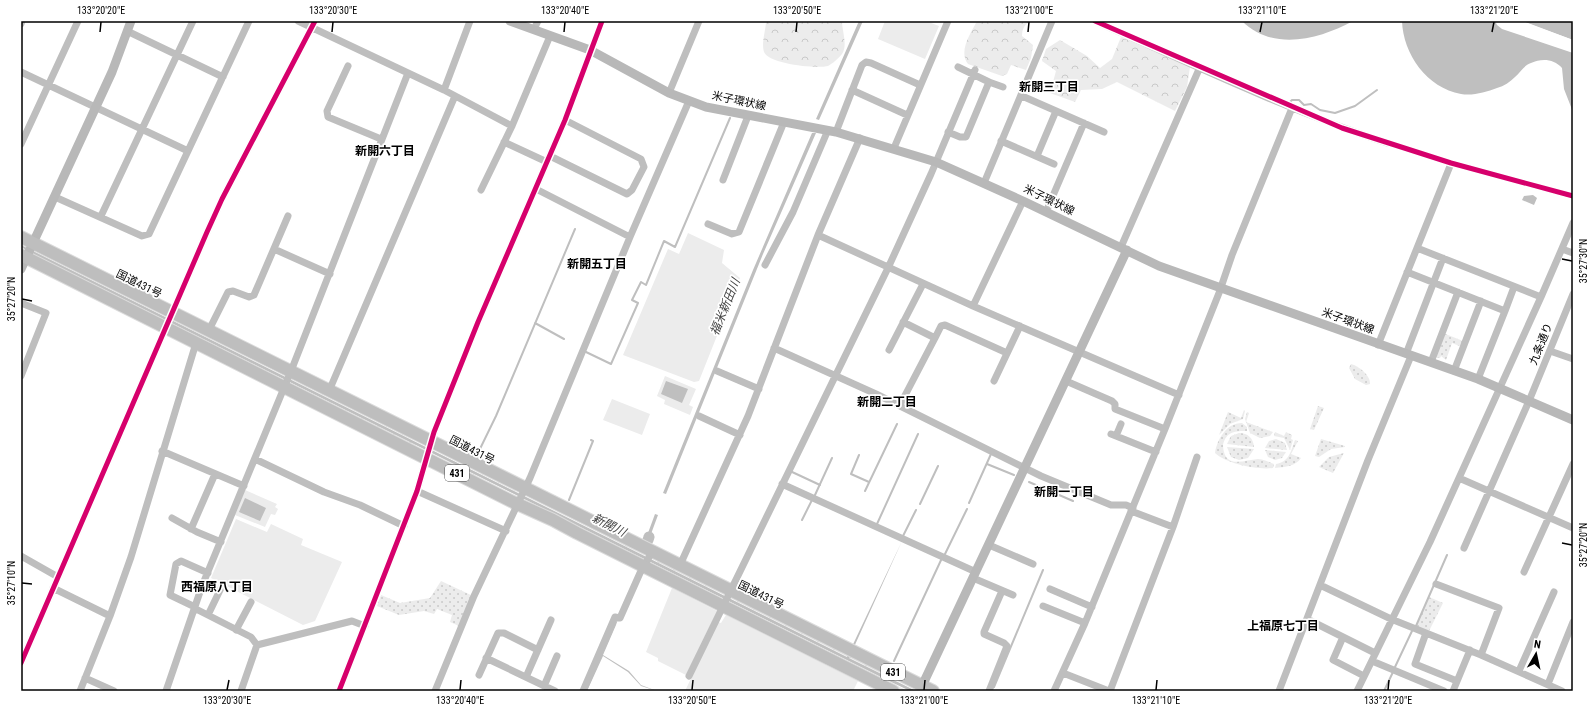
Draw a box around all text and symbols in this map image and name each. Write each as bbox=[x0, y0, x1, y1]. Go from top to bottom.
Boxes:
text: 133°20'20"E bbox=[77, 5, 125, 16]
text: 133°20'30"E bbox=[309, 5, 357, 16]
text: 133°20'40"E bbox=[541, 5, 589, 16]
text: 133°20'50"E bbox=[773, 5, 821, 16]
text: 133°21'00"E bbox=[1005, 5, 1053, 16]
text: 133°21'10"E bbox=[1238, 5, 1286, 16]
text: 133°21'20"E bbox=[1470, 5, 1518, 16]
district label: 新開三丁目 bbox=[1019, 80, 1079, 94]
street label: 米子環状線 bbox=[711, 89, 767, 113]
district label: 新開六丁目 bbox=[355, 144, 415, 158]
street label: 米子環状線 bbox=[1021, 182, 1077, 218]
text: 35°27'30"N bbox=[1578, 239, 1589, 283]
district label: 新開五丁目 bbox=[567, 257, 627, 271]
street label: 国道431号 bbox=[114, 267, 164, 301]
water label: 福米新田川 bbox=[707, 275, 743, 337]
text: 35°27'20"N bbox=[6, 277, 17, 321]
street label: 米子環状線 bbox=[1320, 305, 1376, 337]
street label: 九条通り bbox=[1527, 321, 1555, 367]
district label: 新開二丁目 bbox=[857, 395, 917, 409]
street label: 国道431号 bbox=[447, 433, 497, 467]
road number: 431 bbox=[445, 465, 469, 481]
district label: 新開一丁目 bbox=[1034, 485, 1094, 499]
water label: 新開川 bbox=[590, 511, 630, 540]
text: 35°27'20"N bbox=[1578, 523, 1589, 567]
text: 35°27'10"N bbox=[6, 561, 17, 605]
street label: 国道431号 bbox=[736, 578, 786, 612]
district label: 西福原八丁目 bbox=[181, 580, 253, 594]
district label: 上福原七丁目 bbox=[1247, 619, 1319, 633]
north arrow bbox=[1516, 634, 1556, 674]
text: N bbox=[1533, 638, 1542, 652]
road number: 431 bbox=[881, 664, 905, 680]
text: 133°20'30"E bbox=[203, 695, 251, 706]
text: 133°20'40"E bbox=[436, 695, 484, 706]
text: 133°20'50"E bbox=[668, 695, 716, 706]
text: 133°21'00"E bbox=[900, 695, 948, 706]
text: 133°21'10"E bbox=[1132, 695, 1180, 706]
text: 133°21'20"E bbox=[1364, 695, 1412, 706]

